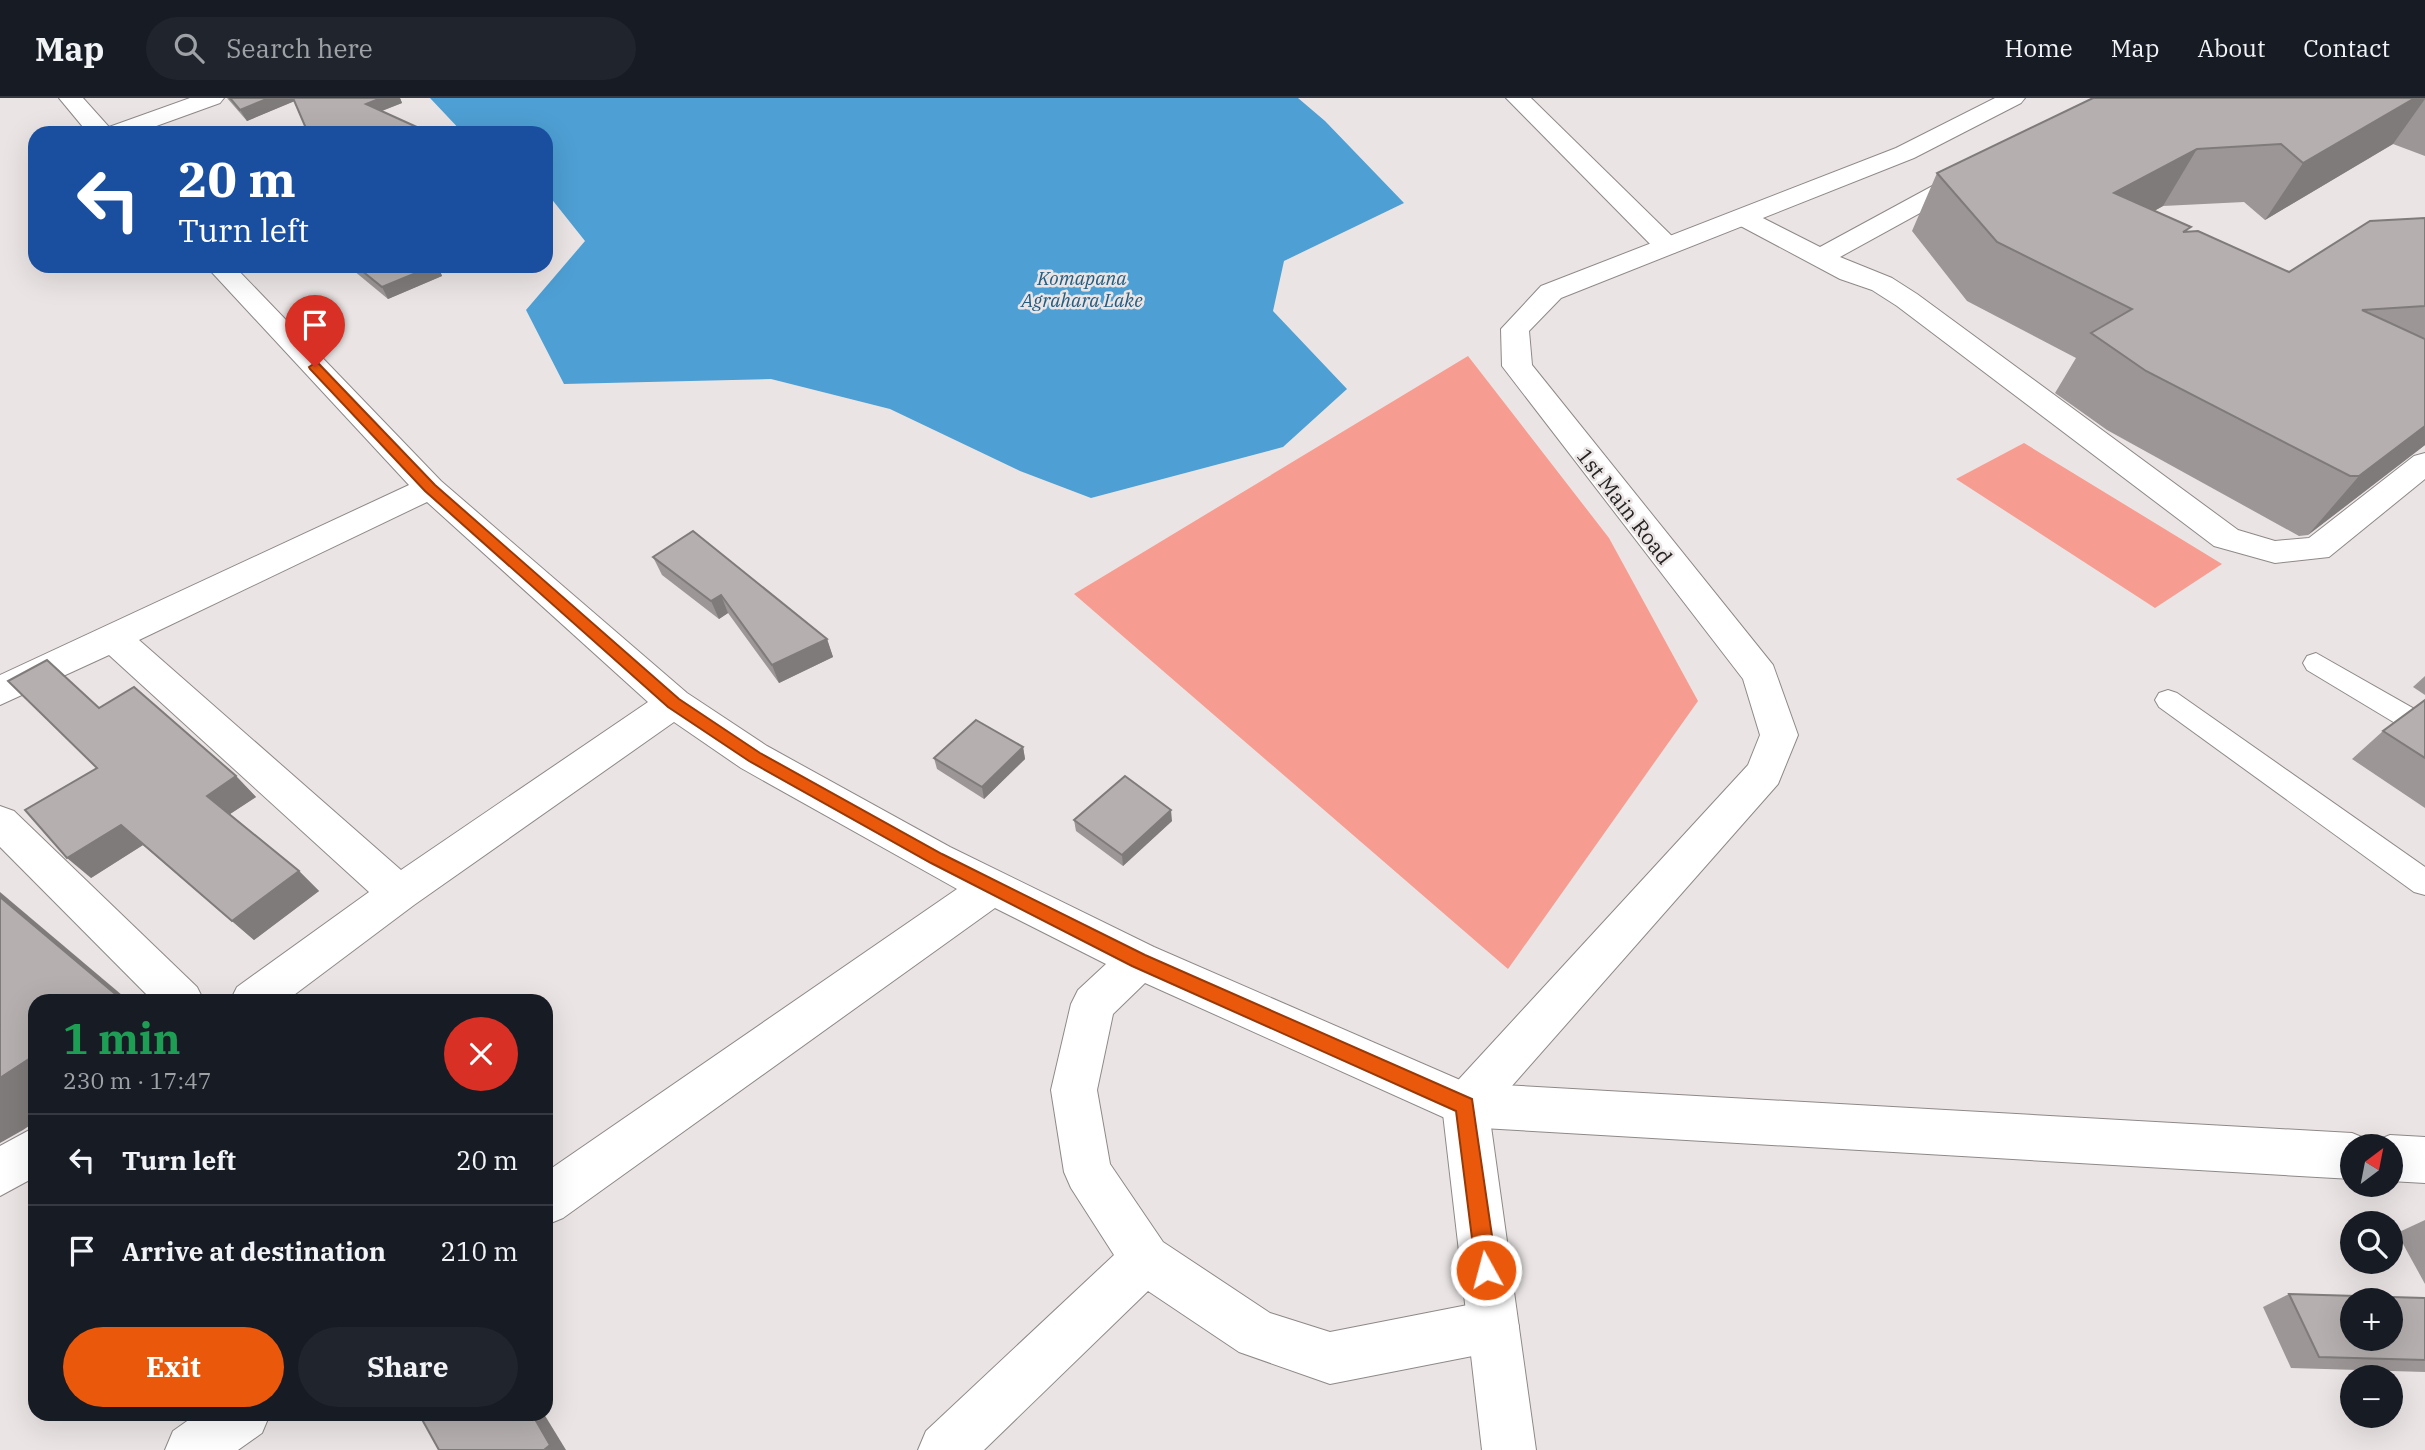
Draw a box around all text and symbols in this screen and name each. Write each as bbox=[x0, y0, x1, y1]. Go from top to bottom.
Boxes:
search box bbox=[146, 17, 636, 80]
text: Map bbox=[35, 27, 104, 70]
icon: search bbox=[170, 29, 208, 67]
text: Search here bbox=[226, 31, 373, 65]
text: Home bbox=[2005, 32, 2073, 64]
text: Map bbox=[2111, 32, 2159, 64]
text: About bbox=[2197, 32, 2265, 64]
text: Contact bbox=[2303, 32, 2390, 64]
text: 20 m bbox=[178, 147, 296, 210]
icon: left bbox=[63, 154, 154, 245]
text: Turn left bbox=[178, 209, 309, 251]
water label: Komapana Agrahara Lake bbox=[1019, 266, 1143, 312]
pin bbox=[285, 295, 345, 367]
icon: arrive bbox=[296, 306, 334, 344]
street label: 1st Main Road bbox=[1571, 442, 1679, 570]
text: 1 min bbox=[63, 1011, 181, 1066]
button: close bbox=[444, 1017, 518, 1091]
text: 230 m · 17:47 bbox=[63, 1065, 212, 1095]
north arrow bbox=[2340, 1134, 2403, 1197]
map controls bbox=[2340, 1134, 2403, 1428]
icon: left bbox=[63, 1141, 101, 1179]
text: Turn left bbox=[122, 1143, 236, 1177]
text: 20 m bbox=[456, 1143, 518, 1177]
button: search bbox=[2340, 1211, 2403, 1274]
icon: arrive bbox=[63, 1232, 101, 1270]
position arrow bbox=[1449, 1233, 1523, 1307]
text: Arrive at destination bbox=[122, 1234, 386, 1268]
text: 210 m bbox=[440, 1234, 518, 1268]
button: + bbox=[2340, 1288, 2403, 1351]
button: Exit bbox=[63, 1327, 284, 1407]
button: Share bbox=[298, 1327, 518, 1407]
button: − bbox=[2340, 1365, 2403, 1428]

